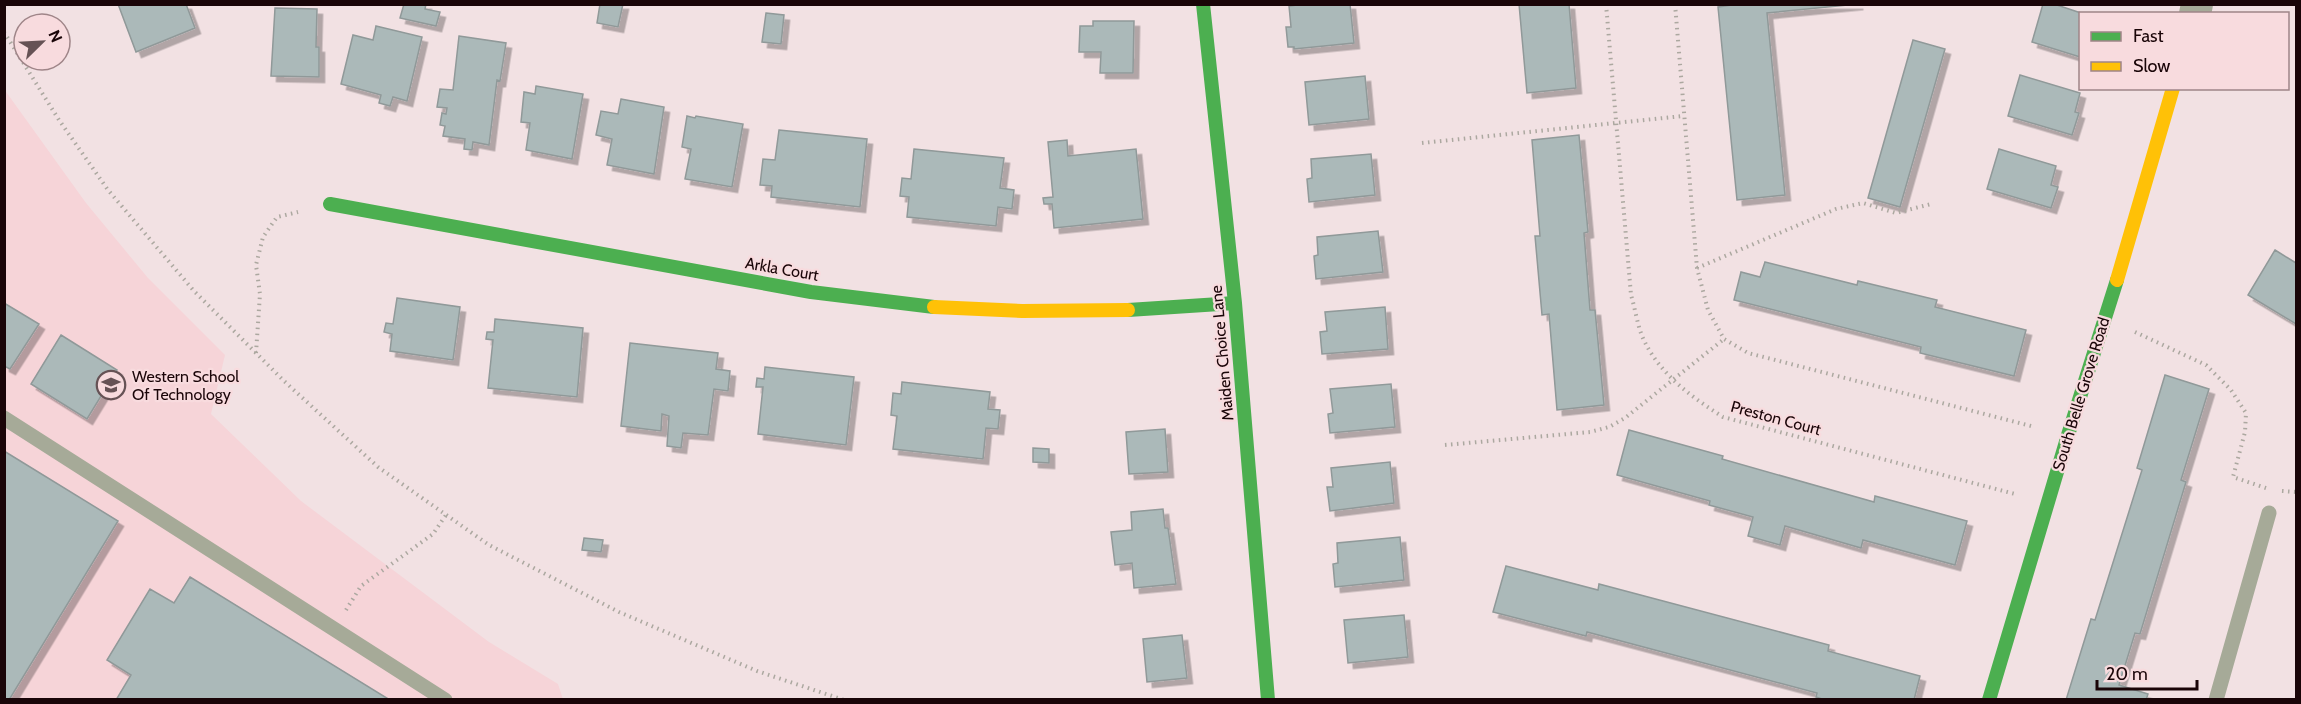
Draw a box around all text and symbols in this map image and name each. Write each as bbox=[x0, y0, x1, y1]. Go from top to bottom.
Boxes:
north arrow bbox=[12, 12, 72, 72]
legend bbox=[2079, 12, 2289, 90]
text: Fast bbox=[2133, 25, 2164, 47]
text: N bbox=[44, 27, 66, 45]
text: Slow bbox=[2133, 55, 2170, 77]
street label: Arkla Court bbox=[744, 253, 821, 285]
street label: Maiden Choice Lane bbox=[1207, 284, 1237, 422]
street label: South Belle Grove Road bbox=[2049, 315, 2113, 473]
place label: Western School Of Technology bbox=[132, 367, 239, 404]
school or university icon: Western School Of Technology bbox=[95, 369, 127, 401]
street label: Preston Court bbox=[1729, 397, 1824, 439]
scale bar bbox=[2097, 653, 2198, 691]
text: 20 m bbox=[2106, 663, 2148, 685]

